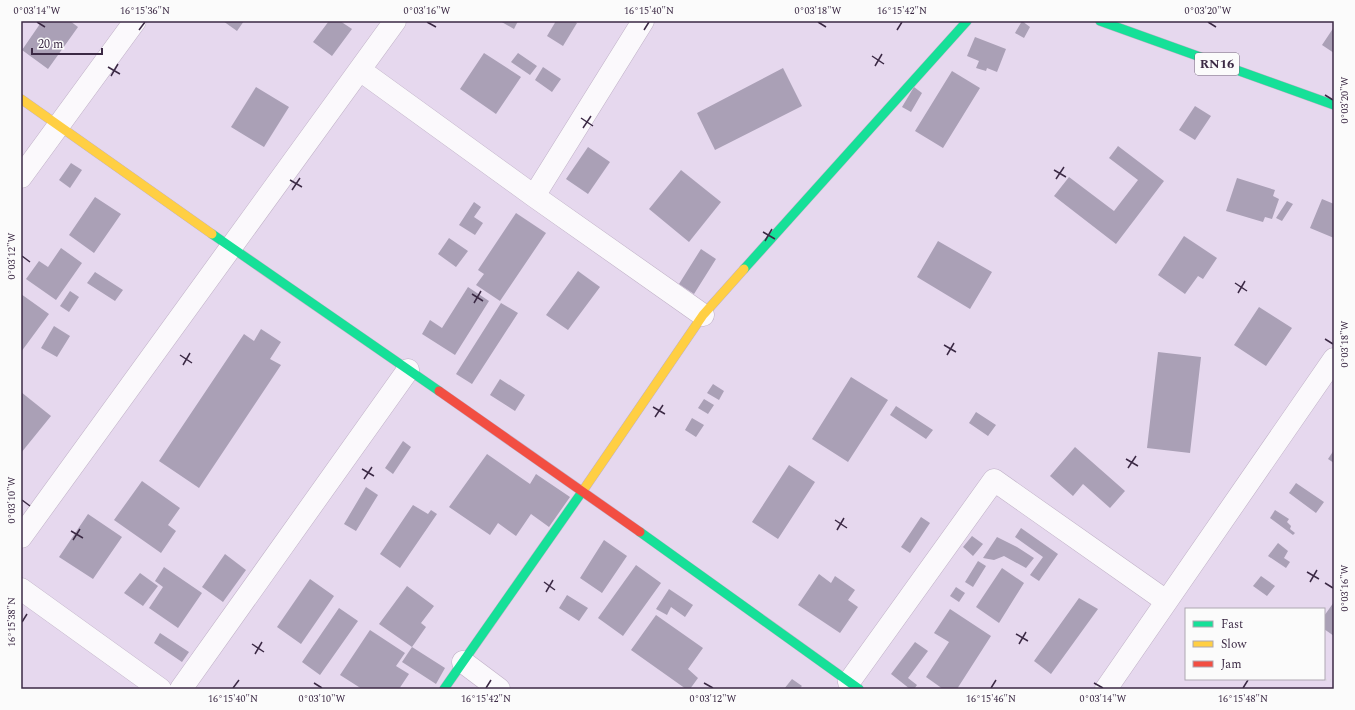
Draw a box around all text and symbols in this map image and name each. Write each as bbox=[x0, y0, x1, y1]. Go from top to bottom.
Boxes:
text: 0°03'14"W bbox=[14, 3, 61, 19]
text: 16°15'36"N bbox=[120, 3, 170, 19]
text: 0°03'16"W bbox=[404, 3, 451, 19]
text: 16°15'40"N bbox=[624, 3, 674, 19]
text: 0°03'18"W bbox=[795, 3, 842, 19]
text: 16°15'42"N bbox=[877, 3, 927, 19]
text: 0°03'20"W bbox=[1185, 3, 1232, 19]
scale bar bbox=[32, 30, 102, 56]
text: 20 m bbox=[38, 35, 63, 54]
road number: RN16 bbox=[1195, 53, 1239, 75]
text: 0°03'20"W bbox=[1337, 76, 1353, 123]
text: 0°03'12"W bbox=[4, 232, 20, 279]
text: 0°03'18"W bbox=[1337, 320, 1353, 367]
text: 0°03'10"W bbox=[4, 476, 20, 523]
text: 0°03'16"W bbox=[1337, 564, 1353, 611]
text: 16°15'38"N bbox=[4, 597, 20, 647]
legend bbox=[1185, 608, 1325, 680]
text: Fast bbox=[1221, 615, 1243, 634]
text: Slow bbox=[1221, 635, 1247, 654]
text: Jam bbox=[1221, 655, 1242, 674]
text: 16°15'40"N bbox=[208, 691, 258, 707]
text: 0°03'10"W bbox=[299, 691, 346, 707]
text: 16°15'42"N bbox=[461, 691, 511, 707]
text: 0°03'12"W bbox=[690, 691, 737, 707]
text: 16°15'46"N bbox=[966, 691, 1016, 707]
text: 0°03'14"W bbox=[1080, 691, 1127, 707]
text: 16°15'48"N bbox=[1218, 691, 1268, 707]

